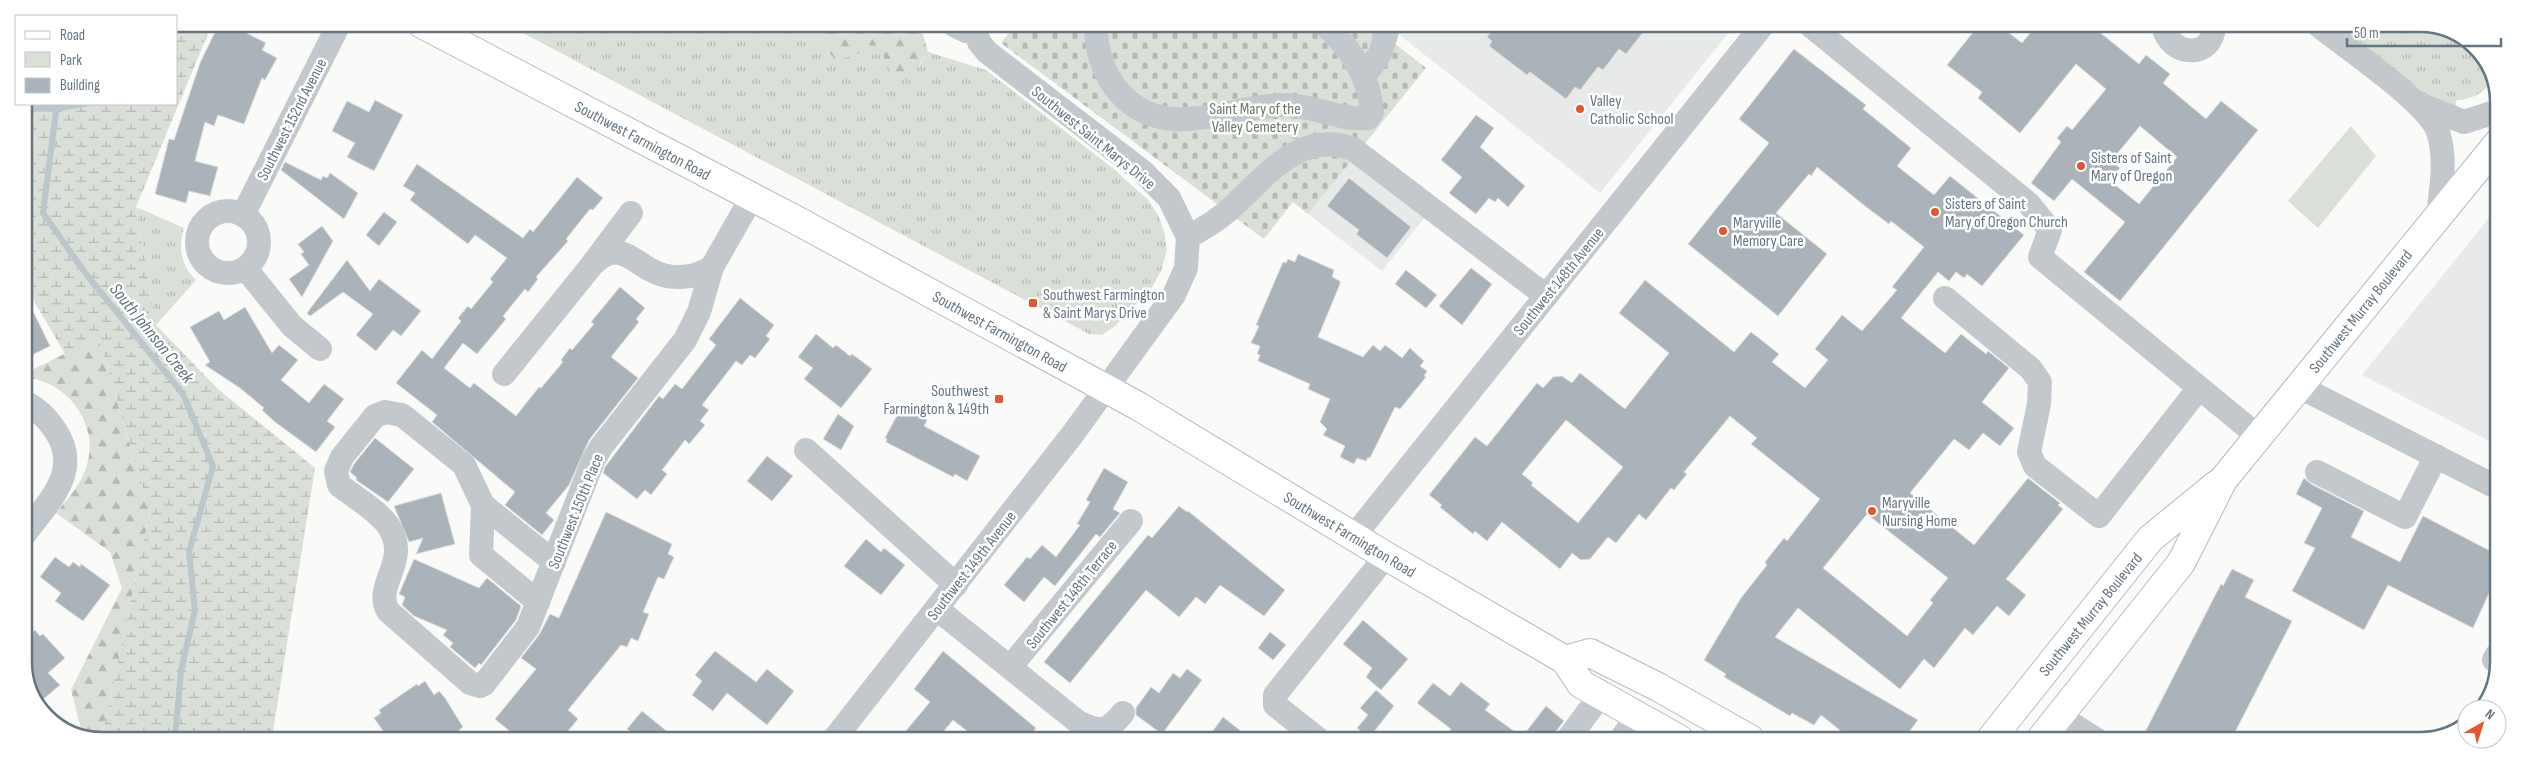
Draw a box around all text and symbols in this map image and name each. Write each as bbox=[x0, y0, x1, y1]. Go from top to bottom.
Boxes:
legend bbox=[15, 15, 178, 105]
scale bar bbox=[2347, 15, 2501, 47]
text: 50 m bbox=[2354, 24, 2379, 43]
text: Road bbox=[60, 26, 85, 45]
text: Park bbox=[60, 51, 82, 70]
street label: Southwest 152nd Avenue bbox=[253, 56, 331, 184]
text: Building bbox=[60, 76, 100, 95]
street label: Southwest Saint Marys Drive bbox=[1027, 82, 1159, 194]
place label: Valley Catholic School bbox=[1590, 92, 1674, 129]
street label: Southwest Farmington Road bbox=[571, 98, 713, 185]
park label: Saint Mary of the Valley Cemetery bbox=[1209, 100, 1301, 137]
marker: Valley Catholic School bbox=[1574, 103, 1586, 115]
place label: Sisters of Saint Mary of Oregon bbox=[2091, 149, 2172, 186]
marker: Sisters of Saint Mary of Oregon bbox=[2075, 160, 2087, 172]
place label: Sisters of Saint Mary of Oregon Church bbox=[1945, 195, 2068, 232]
marker: Sisters of Saint Mary of Oregon Church bbox=[1929, 206, 1941, 218]
place label: Maryville Memory Care bbox=[1733, 214, 1804, 251]
street label: Southwest 148th Avenue bbox=[1510, 224, 1608, 340]
marker: Maryville Memory Care bbox=[1717, 225, 1729, 237]
street label: Southwest Murray Boulevard bbox=[2306, 246, 2417, 377]
water label: South Johnson Creek bbox=[105, 279, 199, 388]
place label: Southwest Farmington & Saint Marys Drive bbox=[1043, 286, 1165, 323]
street label: Southwest Farmington Road bbox=[929, 287, 1070, 377]
marker: Southwest Farmington & Saint Marys Drive bbox=[1027, 297, 1039, 309]
place label: Southwest Farmington & 149th bbox=[883, 382, 989, 419]
marker: Southwest Farmington & 149th bbox=[993, 393, 1005, 405]
street label: Southwest 150th Place bbox=[545, 451, 608, 572]
street label: Southwest Farmington Road bbox=[1280, 488, 1419, 582]
place label: Maryville Nursing Home bbox=[1882, 494, 1957, 531]
marker: Maryville Nursing Home bbox=[1866, 505, 1878, 517]
street label: Southwest 149th Avenue bbox=[924, 508, 1021, 624]
street label: Southwest 148th Terrace bbox=[1023, 537, 1122, 653]
street label: Southwest Murray Boulevard bbox=[2036, 549, 2147, 680]
north arrow bbox=[2457, 699, 2507, 749]
text: N bbox=[2482, 705, 2498, 723]

